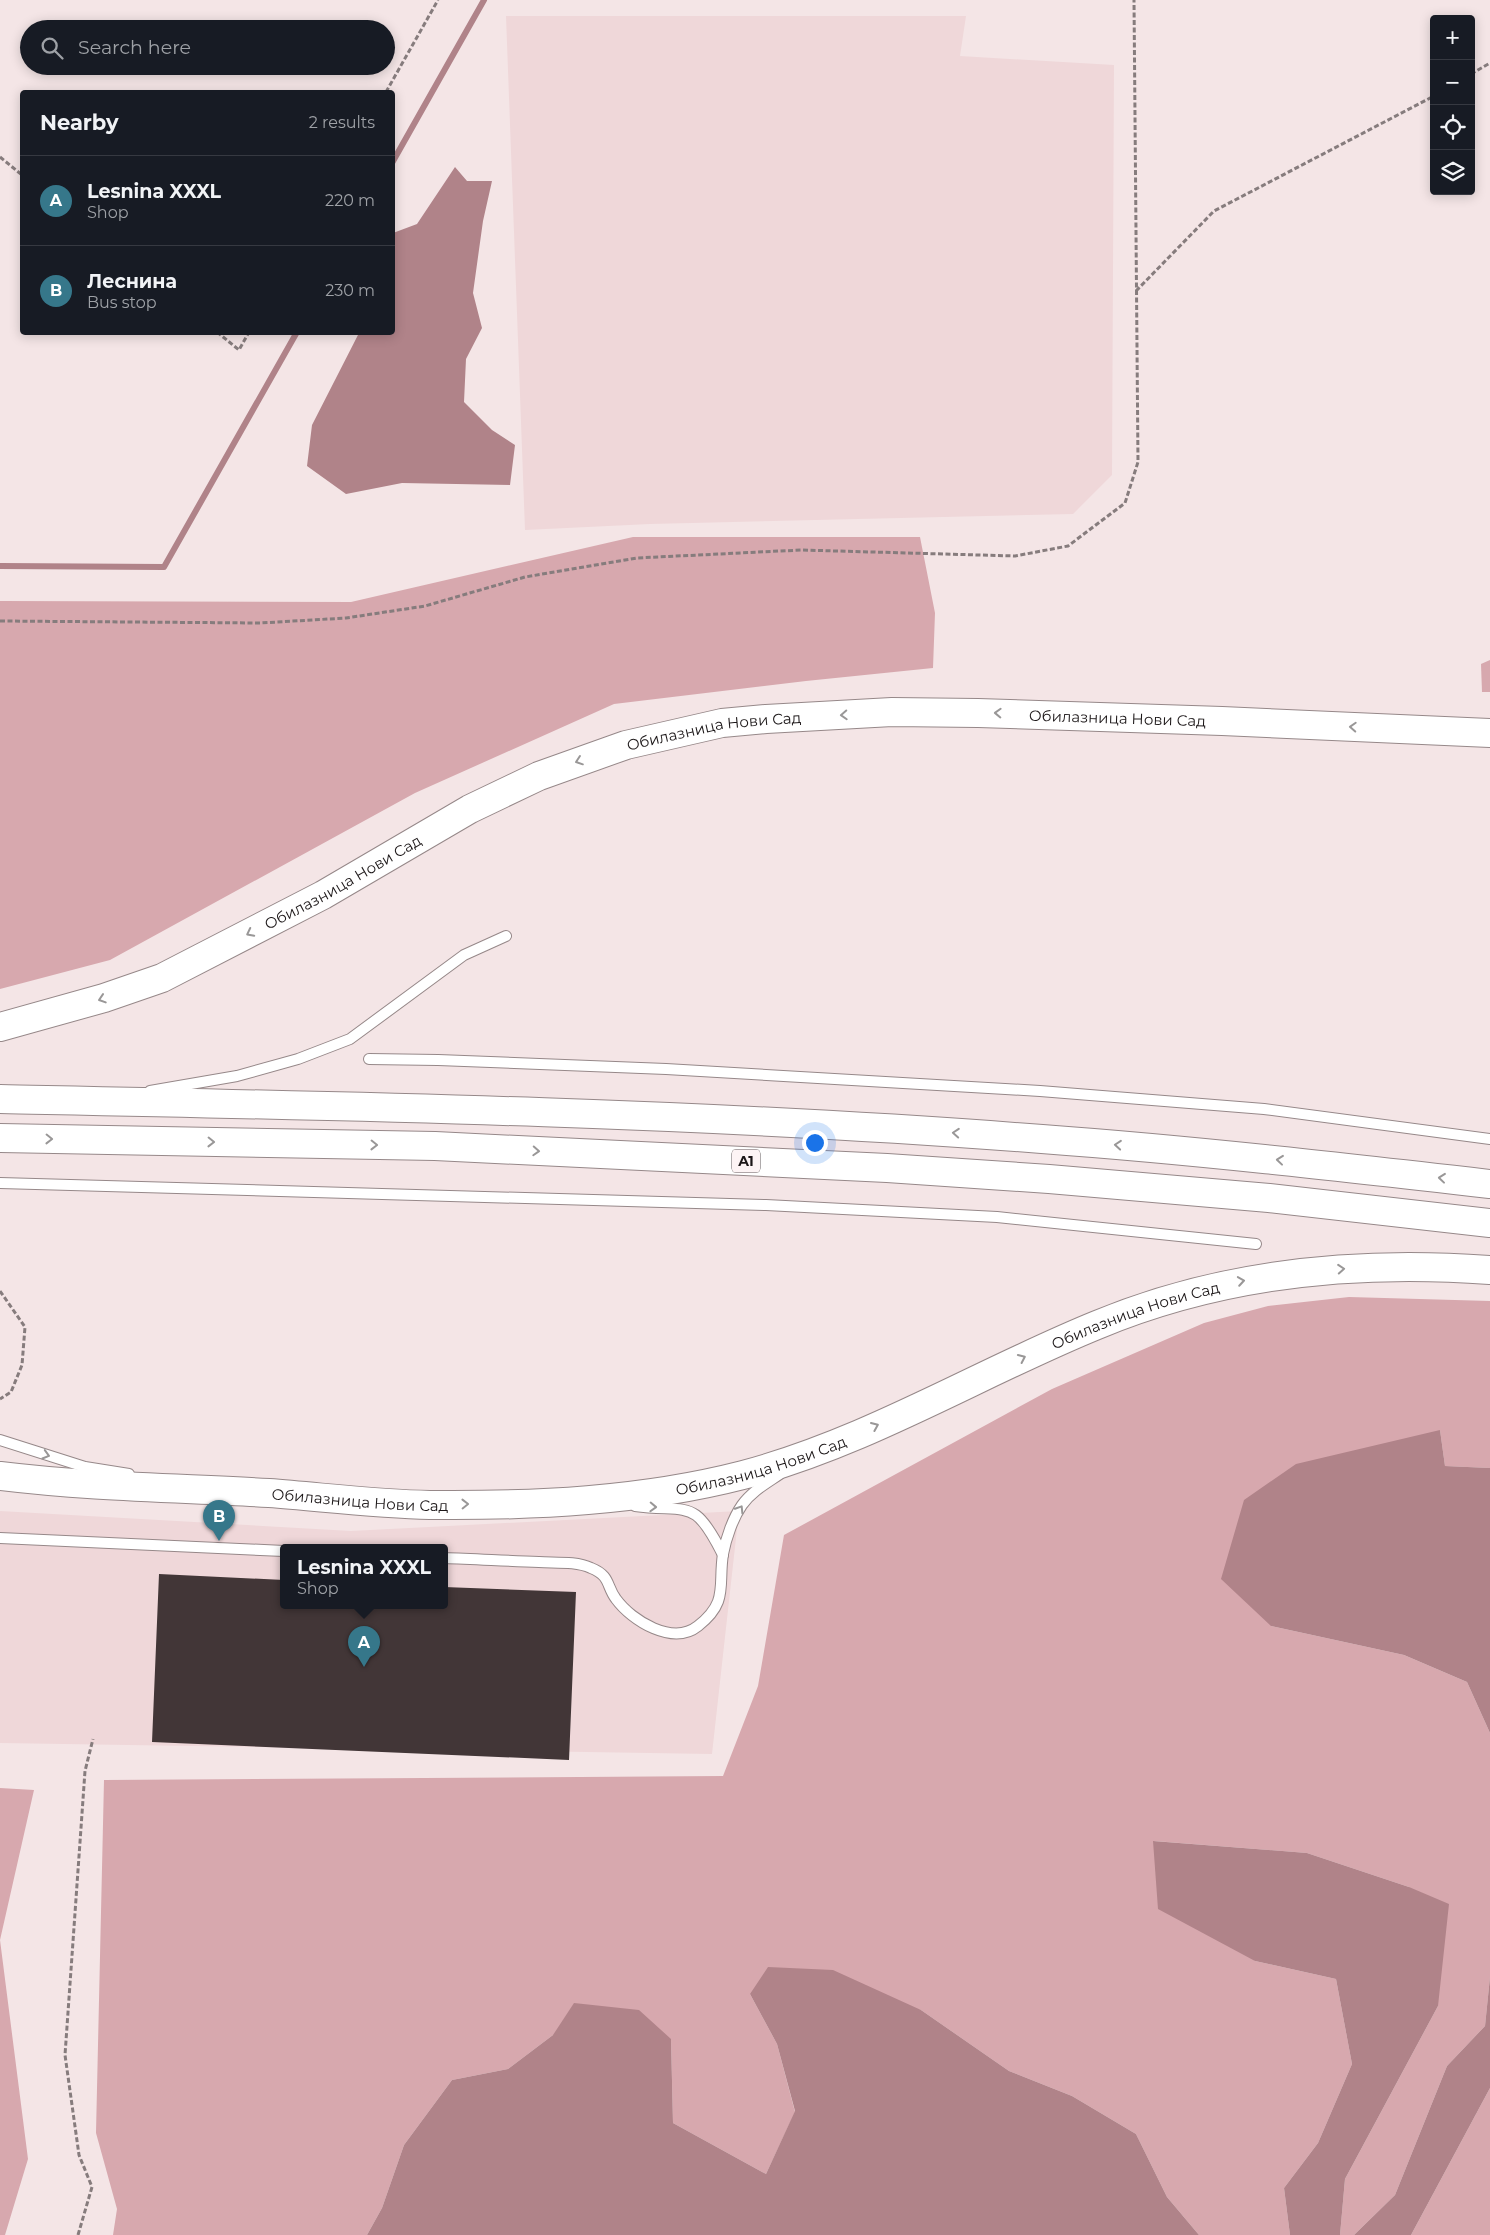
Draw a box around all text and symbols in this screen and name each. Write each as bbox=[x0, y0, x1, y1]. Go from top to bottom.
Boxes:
map controls bbox=[1430, 15, 1475, 195]
button: + bbox=[1430, 15, 1475, 60]
search box bbox=[20, 20, 395, 75]
icon: search bbox=[38, 34, 66, 62]
text: Search here bbox=[78, 36, 191, 59]
button: − bbox=[1430, 60, 1475, 105]
button: locate bbox=[1430, 105, 1475, 150]
text: Nearby bbox=[40, 110, 119, 135]
text: 2 results bbox=[309, 113, 375, 132]
button: layers bbox=[1430, 150, 1475, 195]
text: Lesnina XXXL bbox=[87, 180, 221, 203]
text: A bbox=[50, 191, 62, 210]
text: 220 m bbox=[325, 191, 375, 210]
text: Shop bbox=[87, 203, 129, 222]
text: Леснина bbox=[87, 270, 177, 293]
text: B bbox=[50, 281, 62, 300]
text: 230 m bbox=[325, 281, 375, 300]
text: Bus stop bbox=[87, 293, 157, 312]
street label: Обилазница Нови Сад bbox=[1029, 705, 1206, 730]
street label: Обилазница Нови Сад bbox=[625, 708, 802, 754]
one-way arrow bbox=[994, 708, 1002, 719]
one-way arrow bbox=[839, 709, 847, 720]
one-way arrow bbox=[1349, 721, 1357, 732]
one-way arrow bbox=[576, 755, 584, 765]
street label: Обилазница Нови Сад bbox=[261, 830, 425, 933]
one-way arrow bbox=[246, 927, 255, 937]
one-way arrow bbox=[98, 993, 106, 1003]
one-way arrow bbox=[952, 1128, 960, 1139]
your location bbox=[802, 1130, 828, 1156]
one-way arrow bbox=[45, 1134, 53, 1144]
one-way arrow bbox=[208, 1137, 215, 1147]
one-way arrow bbox=[370, 1140, 378, 1150]
one-way arrow bbox=[1114, 1140, 1122, 1151]
one-way arrow bbox=[532, 1146, 540, 1156]
road number: A1 bbox=[732, 1150, 760, 1172]
one-way arrow bbox=[1276, 1155, 1284, 1166]
one-way arrow bbox=[1437, 1173, 1445, 1184]
one-way arrow bbox=[1337, 1264, 1345, 1275]
street label: Обилазница Нови Сад bbox=[1048, 1277, 1221, 1353]
one-way arrow bbox=[1237, 1277, 1246, 1287]
one-way arrow bbox=[1017, 1354, 1026, 1364]
one-way arrow bbox=[870, 1422, 879, 1433]
street label: Обилазница Нови Сад bbox=[674, 1431, 849, 1499]
one-way arrow bbox=[41, 1450, 50, 1460]
street label: Обилазница Нови Сад bbox=[271, 1484, 449, 1515]
one-way arrow bbox=[462, 1499, 469, 1509]
pin: B bbox=[203, 1500, 235, 1541]
one-way arrow bbox=[649, 1502, 657, 1513]
one-way arrow bbox=[734, 1506, 744, 1515]
popup bbox=[280, 1544, 448, 1609]
text: Lesnina XXXL bbox=[297, 1556, 431, 1579]
text: Shop bbox=[297, 1579, 339, 1598]
pin: A bbox=[348, 1626, 380, 1667]

